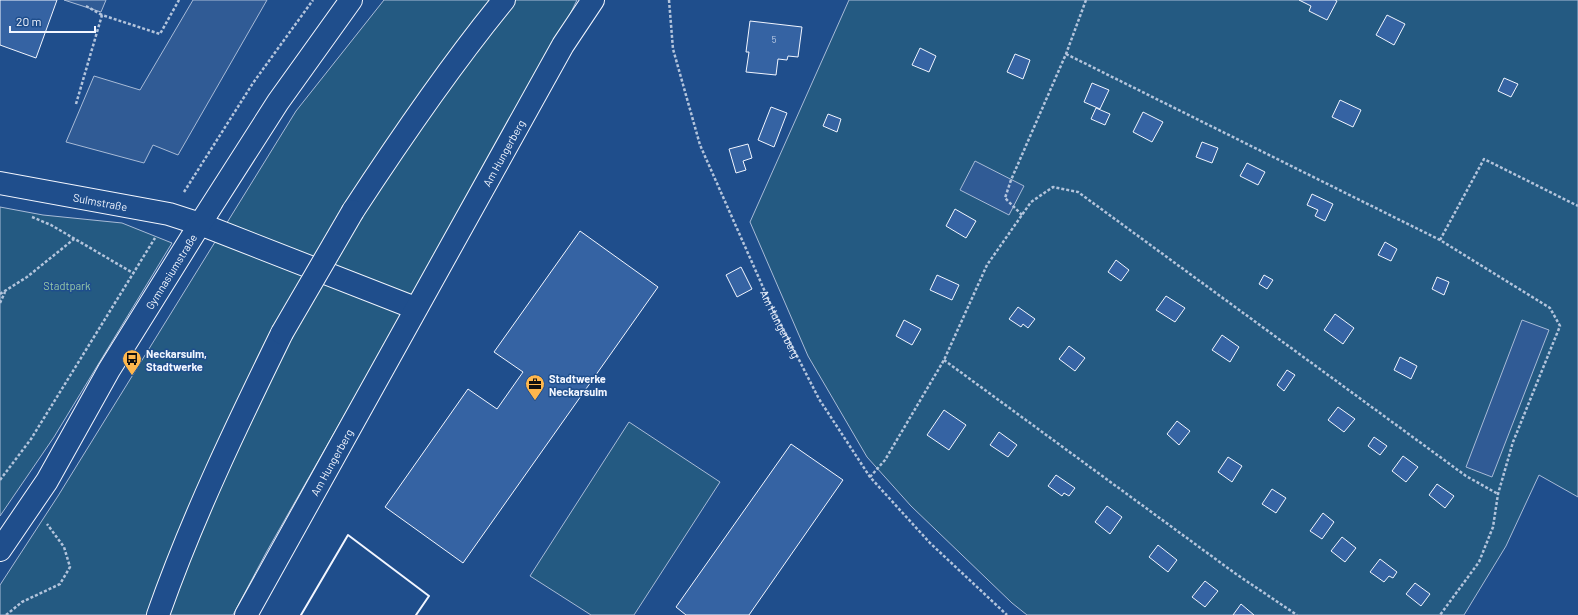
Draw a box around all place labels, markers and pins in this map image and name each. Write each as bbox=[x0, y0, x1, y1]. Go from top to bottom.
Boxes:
place label: Neckarsulm, Stadtwerke bbox=[146, 347, 207, 373]
bus stop icon: Neckarsulm, Stadtwerke bbox=[121, 348, 143, 376]
place label: Stadtwerke Neckarsulm bbox=[549, 372, 607, 398]
office icon: Stadtwerke Neckarsulm bbox=[524, 373, 546, 401]

